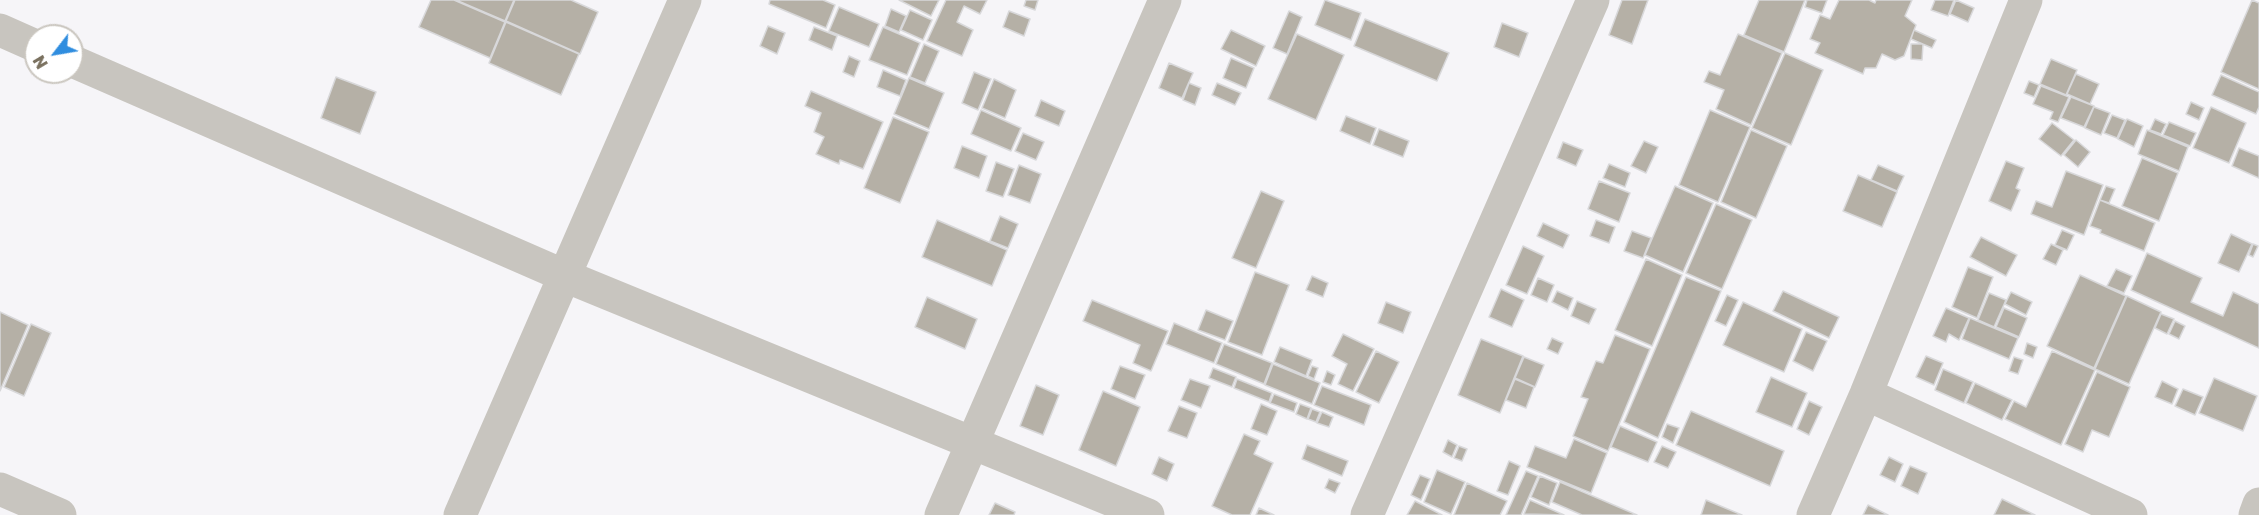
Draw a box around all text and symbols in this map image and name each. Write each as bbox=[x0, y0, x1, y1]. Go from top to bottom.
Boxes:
north arrow bbox=[24, 24, 84, 84]
text: N bbox=[29, 52, 52, 73]

